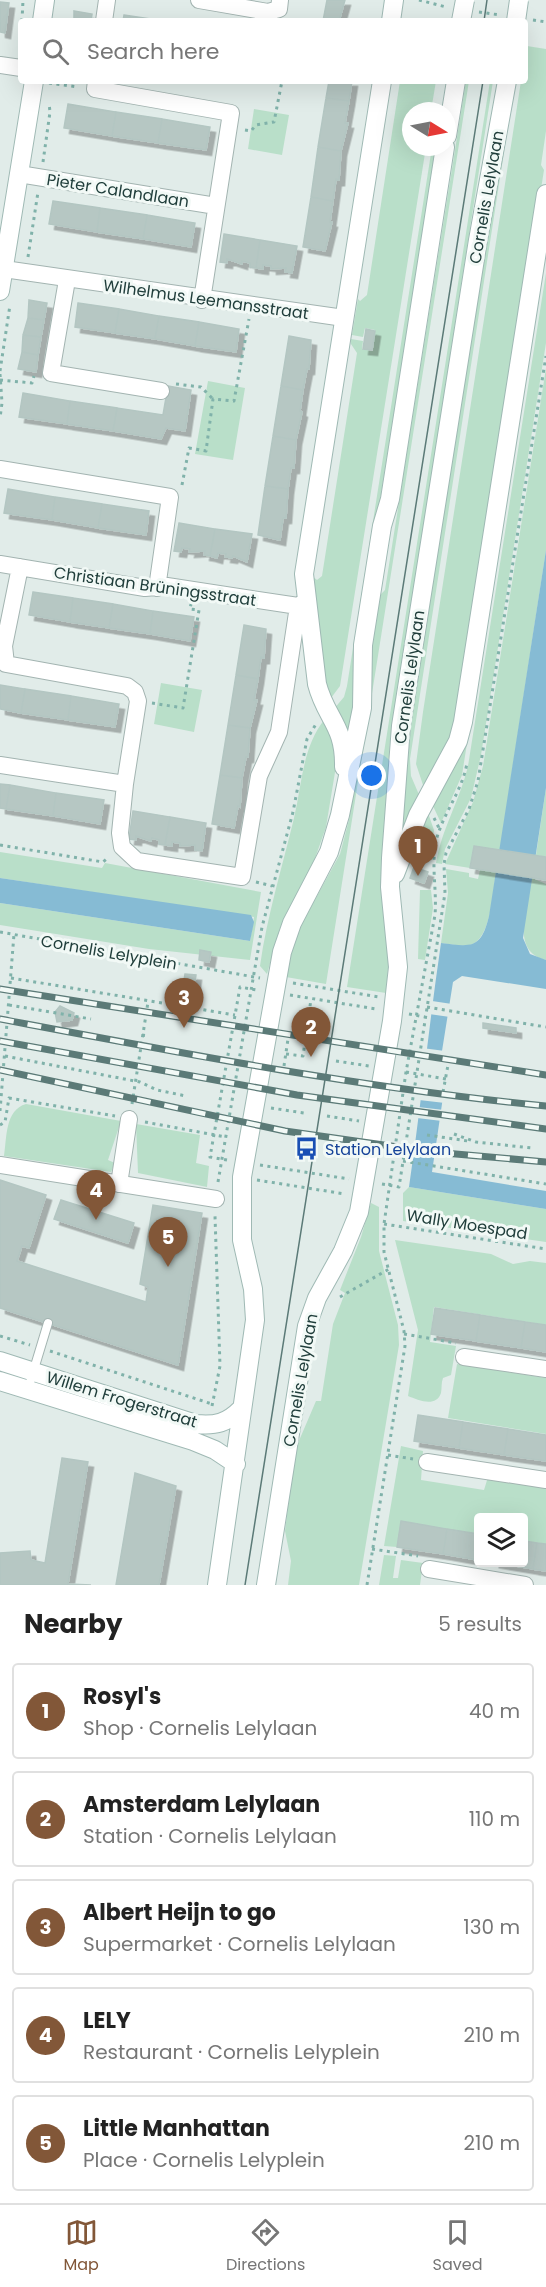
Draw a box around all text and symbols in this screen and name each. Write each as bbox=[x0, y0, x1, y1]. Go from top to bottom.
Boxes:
search box bbox=[18, 18, 528, 84]
icon: search bbox=[39, 35, 72, 68]
text: Search here bbox=[87, 36, 220, 67]
north arrow bbox=[402, 102, 456, 156]
street label: Cornelis Lelylaan bbox=[463, 129, 510, 265]
street label: Pieter Calandlaan bbox=[45, 168, 191, 213]
street label: Wilhelmus Leemansstraat bbox=[102, 274, 310, 325]
street label: Christiaan Brüningsstraat bbox=[52, 561, 258, 612]
street label: Cornelis Lelylaan bbox=[389, 609, 430, 745]
your location bbox=[357, 761, 386, 790]
pin: 1 bbox=[398, 826, 438, 876]
street label: Cornelis Lelyplein bbox=[39, 929, 179, 976]
pin: 3 bbox=[164, 978, 204, 1028]
pin: 2 bbox=[292, 1008, 330, 1057]
bus stop icon: Station Lelylaan bbox=[294, 1136, 320, 1162]
place label: Station Lelylaan bbox=[325, 1138, 451, 1161]
pin: 4 bbox=[76, 1170, 116, 1220]
street label: Wally Moespad bbox=[405, 1204, 529, 1245]
pin: 5 bbox=[148, 1218, 188, 1267]
street label: Cornelis Lelylaan bbox=[277, 1312, 324, 1448]
street label: Willem Frogerstraat bbox=[44, 1366, 200, 1433]
map controls bbox=[474, 1513, 528, 1567]
button: layers bbox=[474, 1513, 528, 1567]
text: Nearby bbox=[24, 1606, 122, 1642]
text: 5 results bbox=[438, 1610, 522, 1638]
text: Rosyl's bbox=[83, 1681, 161, 1712]
text: 1 bbox=[42, 1697, 49, 1725]
text: 40 m bbox=[469, 1697, 520, 1725]
text: Shop · Cornelis Lelylaan bbox=[83, 1714, 317, 1742]
text: Amsterdam Lelylaan bbox=[83, 1789, 320, 1820]
text: 2 bbox=[40, 1805, 51, 1833]
text: 110 m bbox=[469, 1805, 520, 1833]
text: Station · Cornelis Lelylaan bbox=[83, 1822, 337, 1850]
text: Albert Heijn to go bbox=[83, 1897, 276, 1928]
text: 3 bbox=[39, 1913, 52, 1941]
text: 130 m bbox=[463, 1913, 520, 1941]
text: Supermarket · Cornelis Lelylaan bbox=[83, 1930, 396, 1958]
text: LELY bbox=[83, 2005, 131, 2036]
text: 4 bbox=[39, 2021, 52, 2049]
text: 210 m bbox=[464, 2021, 520, 2049]
text: Restaurant · Cornelis Lelyplein bbox=[83, 2038, 380, 2066]
text: Little Manhattan bbox=[83, 2113, 270, 2144]
text: 5 bbox=[39, 2129, 52, 2157]
text: 210 m bbox=[464, 2129, 520, 2157]
text: Place · Cornelis Lelyplein bbox=[83, 2146, 325, 2174]
tab: Map bbox=[64, 2216, 99, 2277]
tab: Directions bbox=[226, 2216, 305, 2277]
tab: Saved bbox=[433, 2216, 482, 2277]

